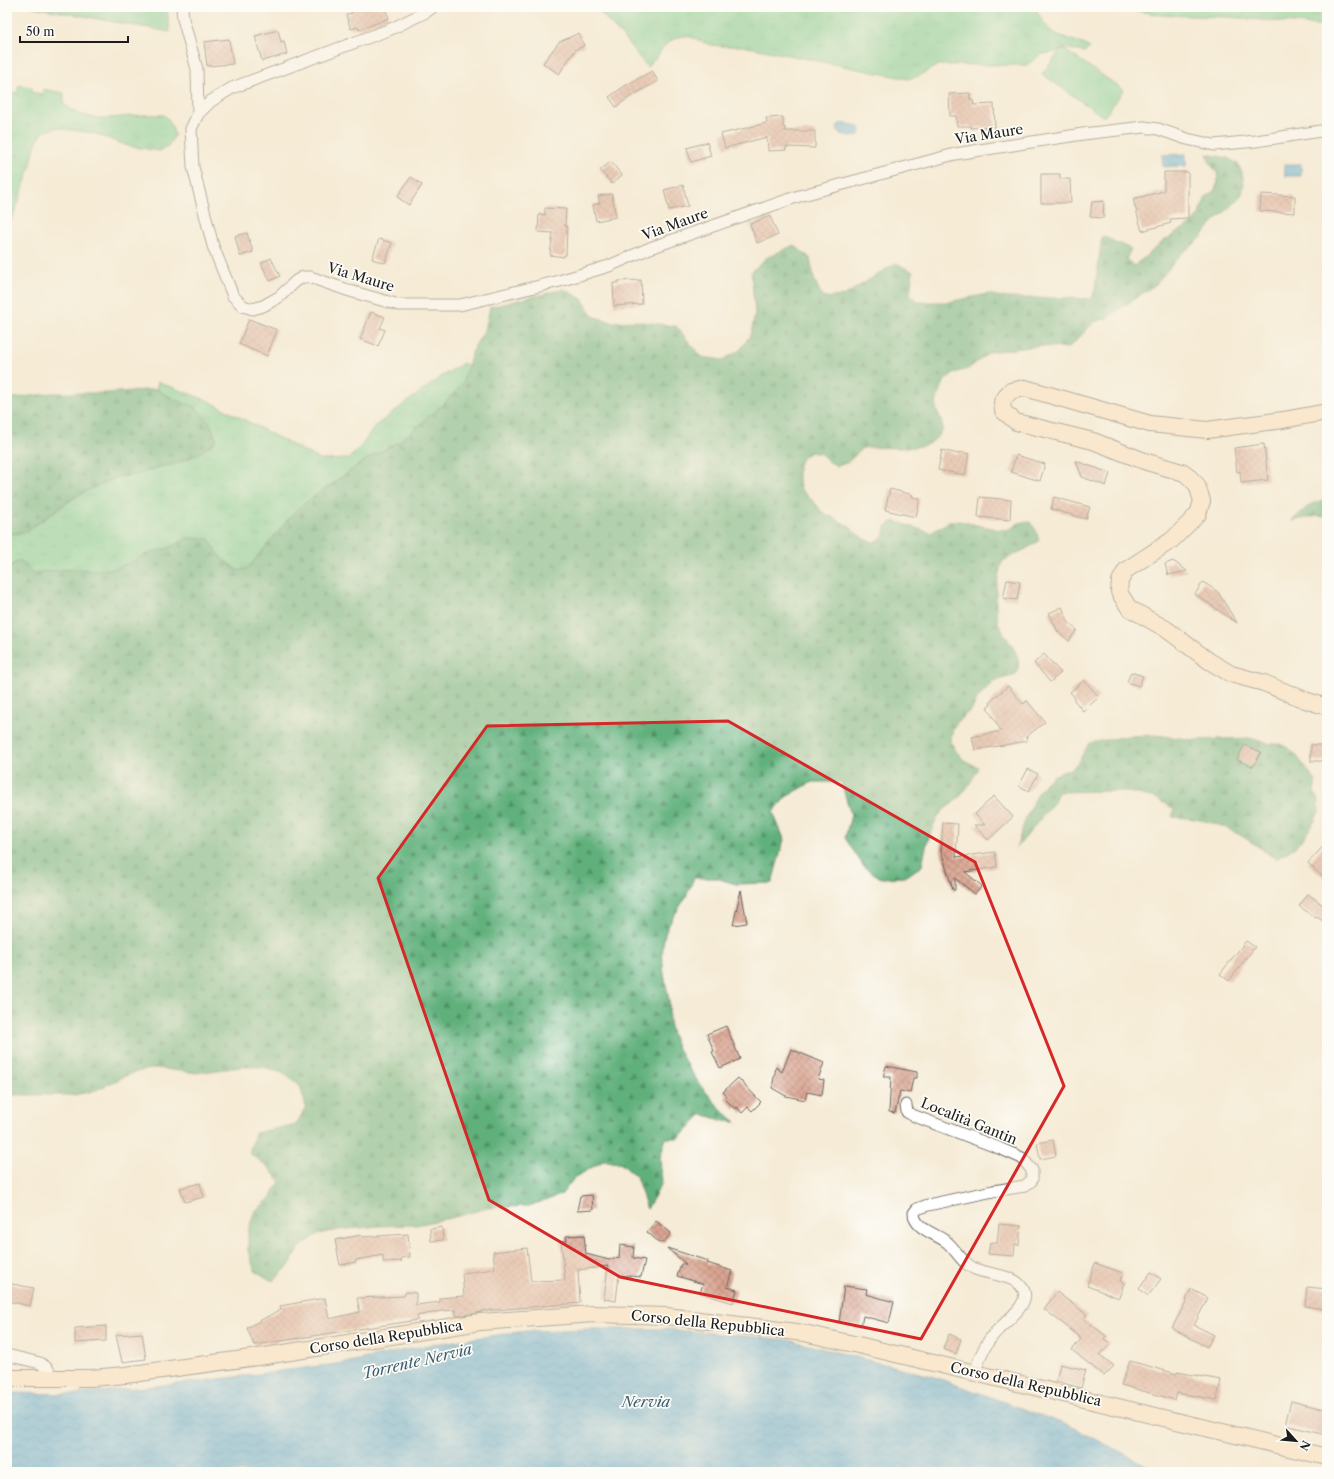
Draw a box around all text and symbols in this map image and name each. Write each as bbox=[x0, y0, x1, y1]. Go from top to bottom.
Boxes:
scale bar bbox=[20, 18, 128, 44]
text: 50 m bbox=[26, 24, 55, 39]
street label: Via Maure bbox=[953, 120, 1025, 148]
street label: Via Maure bbox=[639, 204, 711, 245]
street label: Via Maure bbox=[324, 258, 397, 296]
street label: Località Gantin bbox=[918, 1094, 1020, 1149]
street label: Corso della Repubblica bbox=[630, 1306, 786, 1340]
street label: Corso della Repubblica bbox=[308, 1316, 464, 1358]
water label: Torrente Nervia bbox=[360, 1339, 474, 1383]
street label: Corso della Repubblica bbox=[949, 1358, 1104, 1410]
water label: Nervia bbox=[621, 1392, 670, 1411]
north arrow bbox=[1276, 1421, 1316, 1461]
text: N bbox=[1296, 1438, 1313, 1453]

